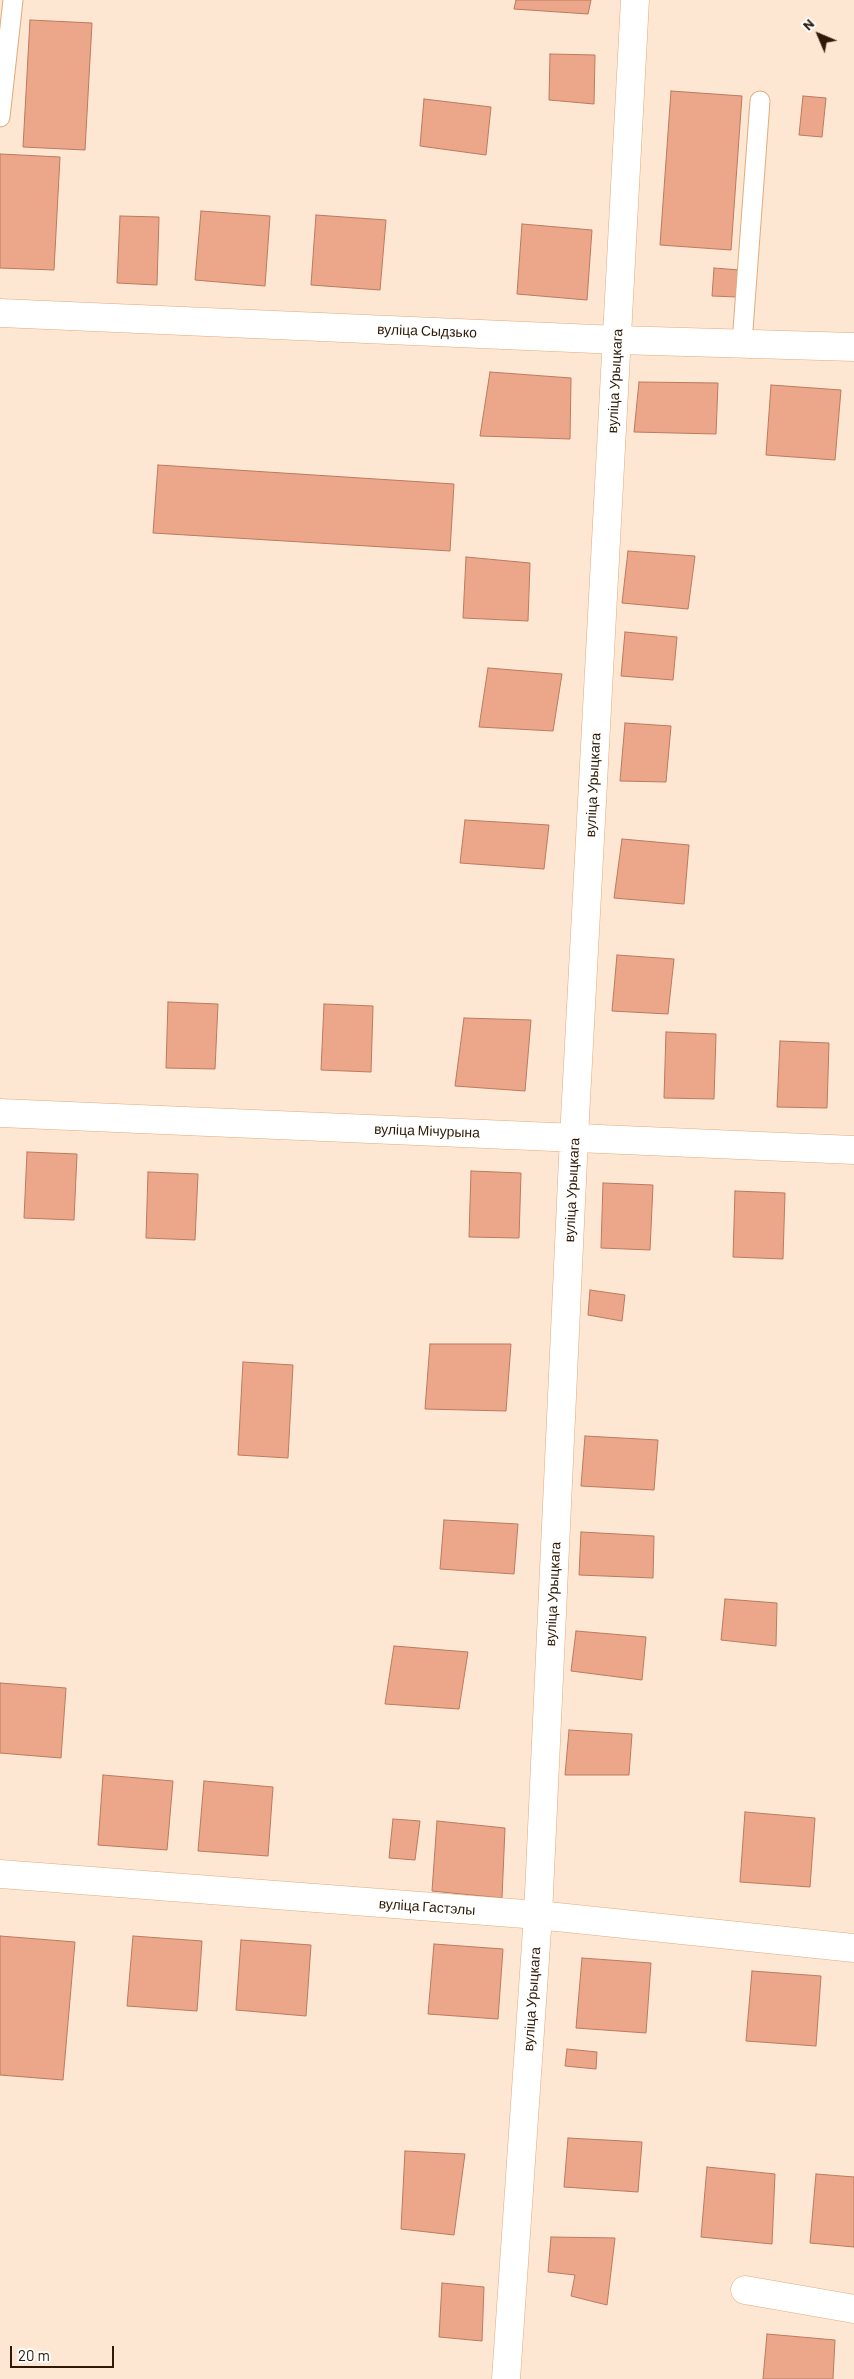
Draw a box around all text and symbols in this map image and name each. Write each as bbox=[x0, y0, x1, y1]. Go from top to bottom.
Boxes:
north arrow bbox=[794, 10, 844, 60]
text: N bbox=[799, 15, 817, 33]
street label: вуліца Сыдзько bbox=[377, 321, 477, 341]
street label: вуліца Урыцкага bbox=[604, 328, 626, 434]
street label: вуліца Урыцкага bbox=[582, 732, 604, 838]
street label: вуліца Мічурына bbox=[374, 1121, 480, 1141]
street label: вуліца Урыцкага bbox=[561, 1137, 583, 1243]
street label: вуліца Урыцкага bbox=[542, 1541, 564, 1647]
street label: вуліца Гастэлы bbox=[378, 1895, 476, 1919]
street label: вуліца Урыцкага bbox=[520, 1946, 544, 2052]
scale bar bbox=[12, 2336, 116, 2368]
text: 20 m bbox=[18, 2346, 50, 2364]

